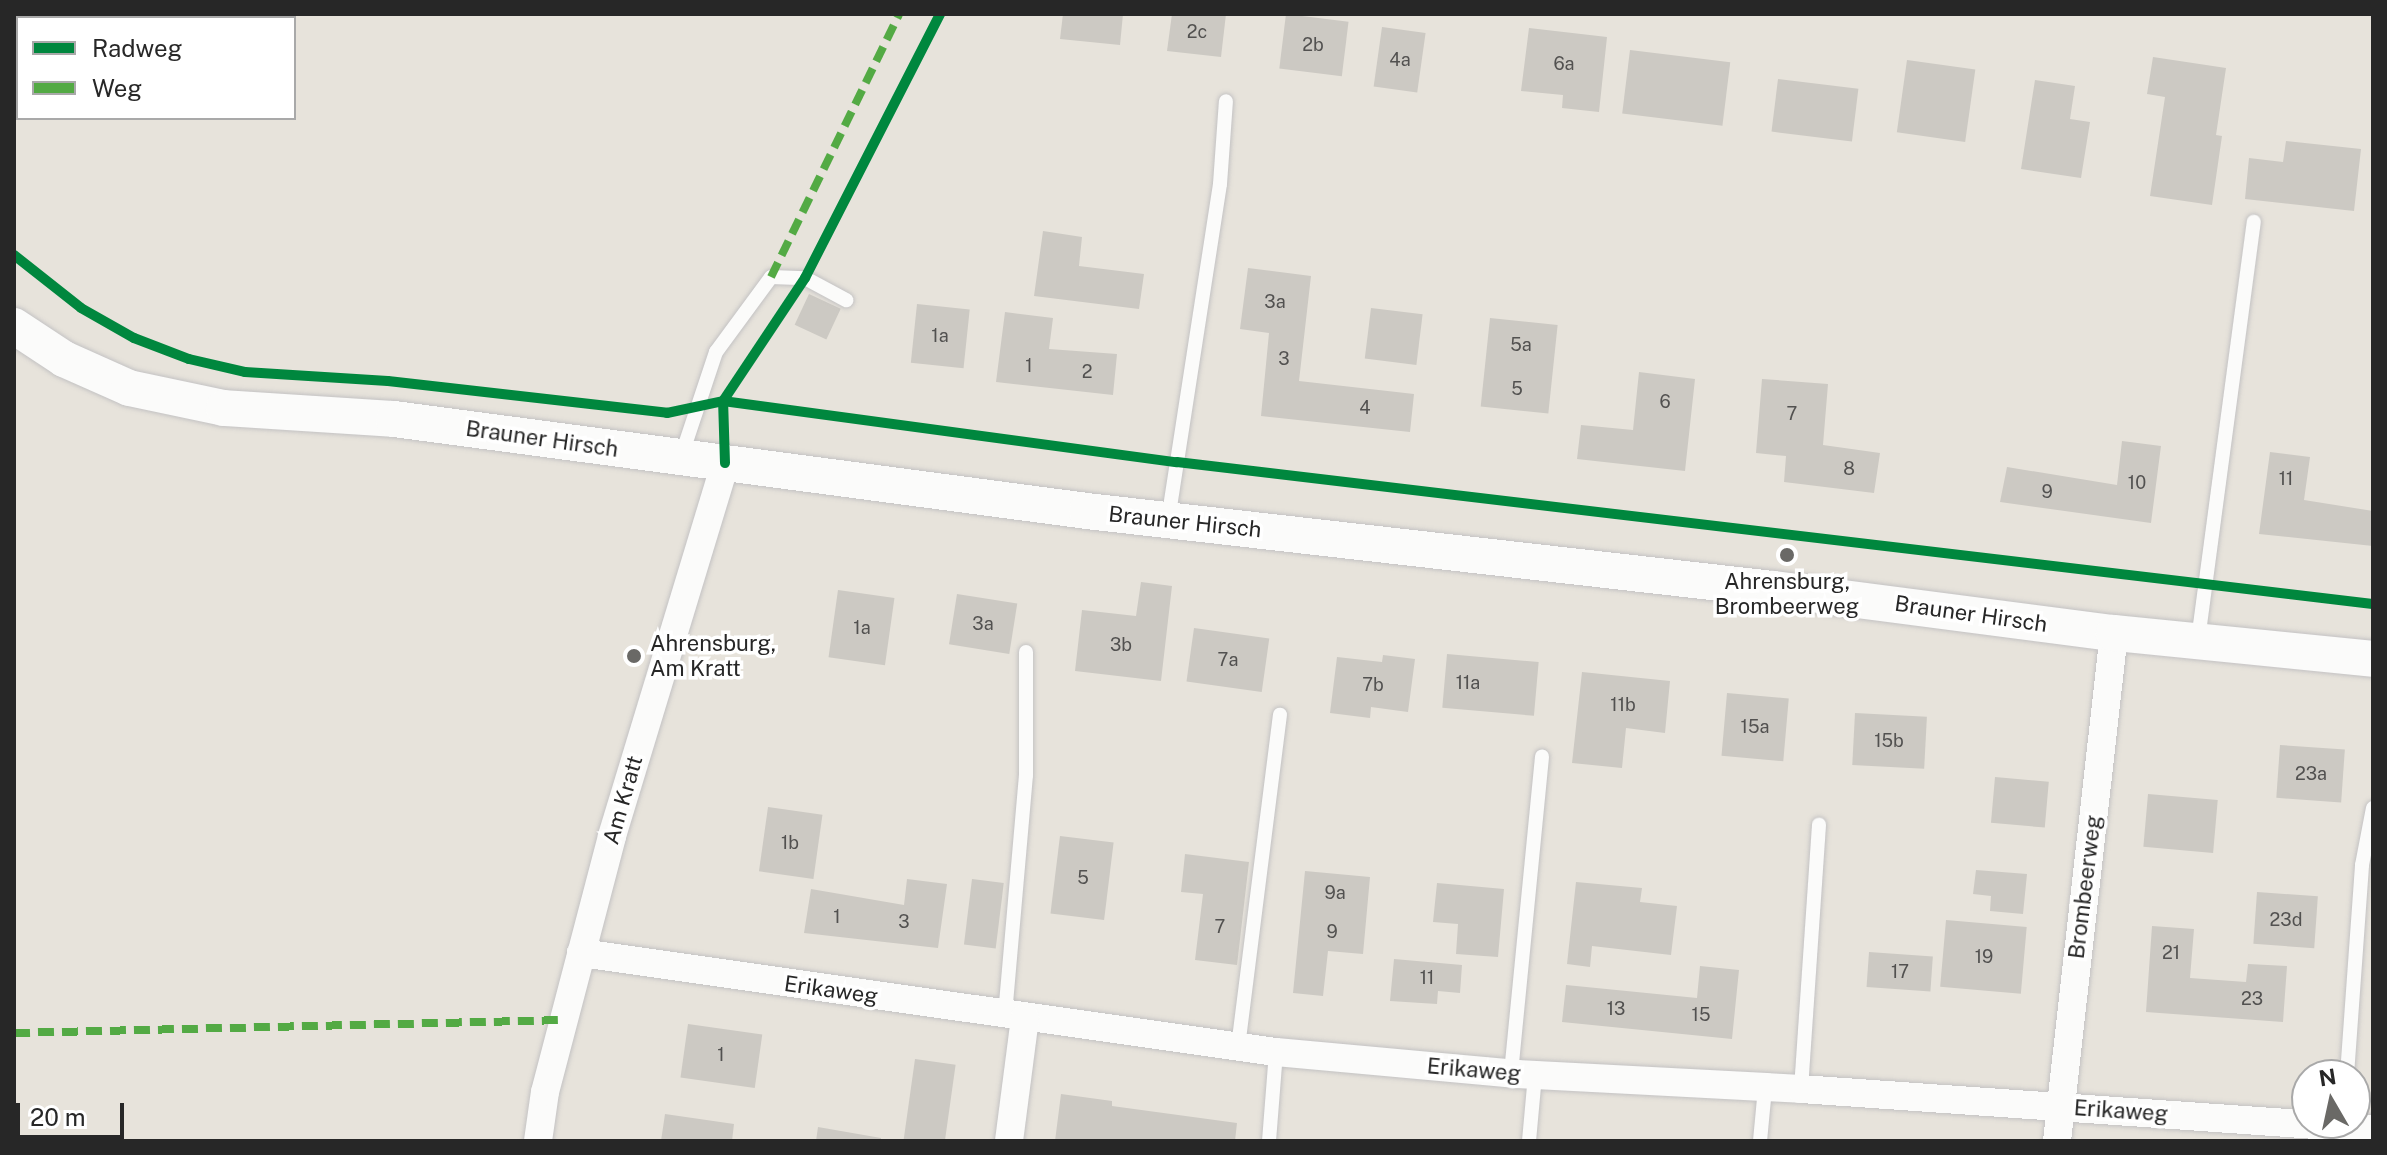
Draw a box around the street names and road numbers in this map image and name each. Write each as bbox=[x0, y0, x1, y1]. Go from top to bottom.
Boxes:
street label: Brauner Hirsch bbox=[464, 415, 620, 463]
street label: Brauner Hirsch bbox=[1107, 501, 1263, 543]
street label: Brauner Hirsch bbox=[1893, 590, 2049, 638]
street label: Am Kratt bbox=[598, 753, 648, 847]
street label: Brombeerweg bbox=[2063, 814, 2107, 960]
street label: Erikaweg bbox=[782, 970, 880, 1010]
street label: Erikaweg bbox=[1426, 1053, 1522, 1087]
street label: Erikaweg bbox=[2073, 1095, 2169, 1127]

